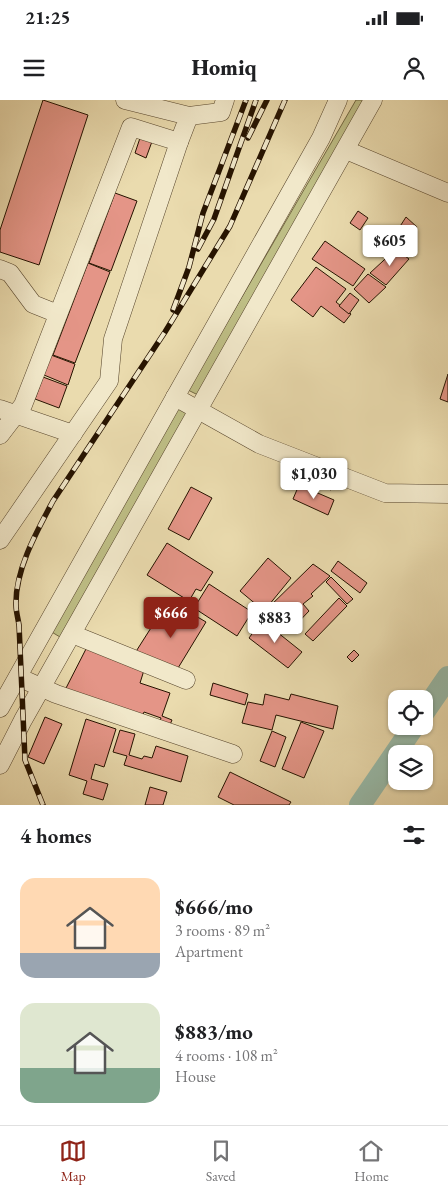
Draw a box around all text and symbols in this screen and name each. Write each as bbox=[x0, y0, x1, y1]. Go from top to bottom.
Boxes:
text: 21:25 bbox=[25, 5, 71, 30]
text: Homiq bbox=[191, 53, 257, 82]
icon: menu bbox=[20, 54, 48, 82]
icon: person bbox=[400, 54, 428, 82]
pin: $605 bbox=[360, 224, 420, 267]
text: $605 bbox=[374, 230, 406, 251]
pin: $1,030 bbox=[273, 458, 355, 500]
text: $1,030 bbox=[291, 463, 337, 484]
pin: $666 bbox=[141, 596, 201, 639]
text: $666 bbox=[155, 602, 187, 623]
pin: $883 bbox=[245, 602, 305, 644]
text: $883 bbox=[259, 607, 291, 628]
map controls bbox=[388, 690, 433, 790]
button: locate bbox=[388, 690, 433, 735]
button: layers bbox=[388, 745, 433, 790]
icon: filters bbox=[400, 821, 428, 849]
text: 4 homes bbox=[20, 822, 92, 849]
text: $666/mo bbox=[175, 893, 253, 920]
icon: home bbox=[60, 898, 120, 958]
text: 3 rooms · 89 m² bbox=[175, 920, 270, 941]
text: Apartment bbox=[175, 941, 243, 962]
text: $883/mo bbox=[175, 1018, 253, 1045]
icon: home bbox=[60, 1023, 120, 1083]
text: 4 rooms · 108 m² bbox=[175, 1045, 278, 1066]
text: House bbox=[175, 1066, 216, 1087]
tab: Map bbox=[59, 1137, 87, 1185]
tab: Saved bbox=[206, 1137, 236, 1185]
tab: Home bbox=[354, 1137, 389, 1185]

